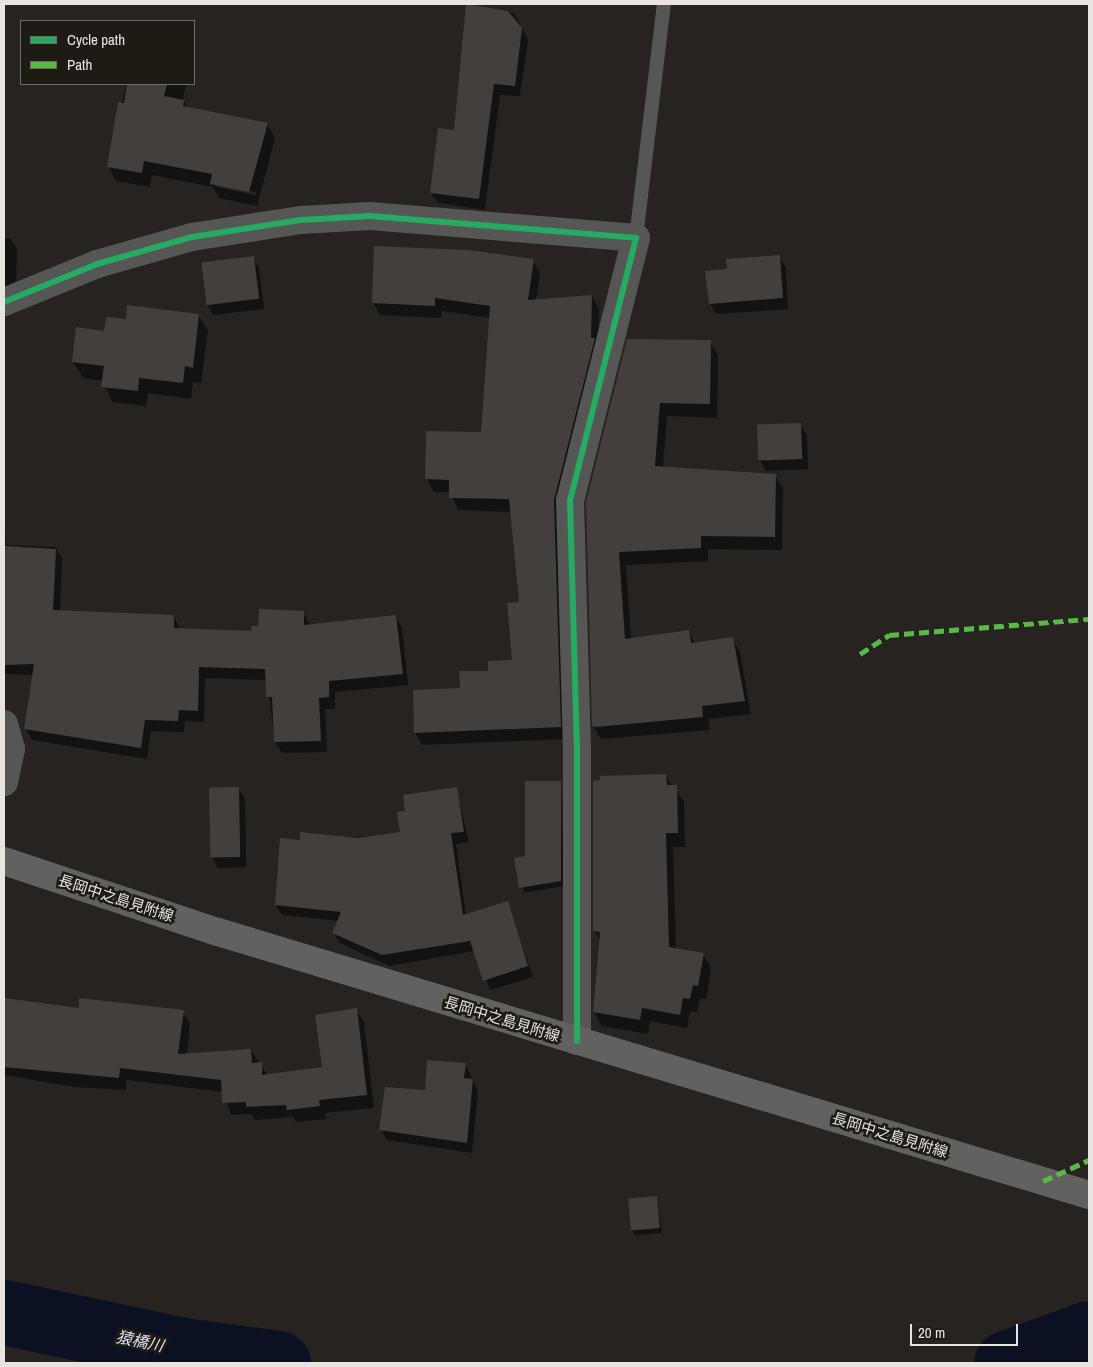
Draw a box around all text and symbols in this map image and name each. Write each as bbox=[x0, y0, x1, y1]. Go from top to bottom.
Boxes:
legend bbox=[20, 20, 195, 85]
text: Cycle path bbox=[67, 29, 125, 50]
text: Path bbox=[67, 54, 92, 75]
street label: 長岡中之島見附線 bbox=[56, 871, 176, 925]
street label: 長岡中之島見附線 bbox=[442, 993, 562, 1045]
street label: 長岡中之島見附線 bbox=[830, 1109, 950, 1161]
scale bar bbox=[913, 1314, 1020, 1346]
text: 20 m bbox=[918, 1322, 945, 1343]
water label: 猿橋川 bbox=[115, 1327, 165, 1355]

